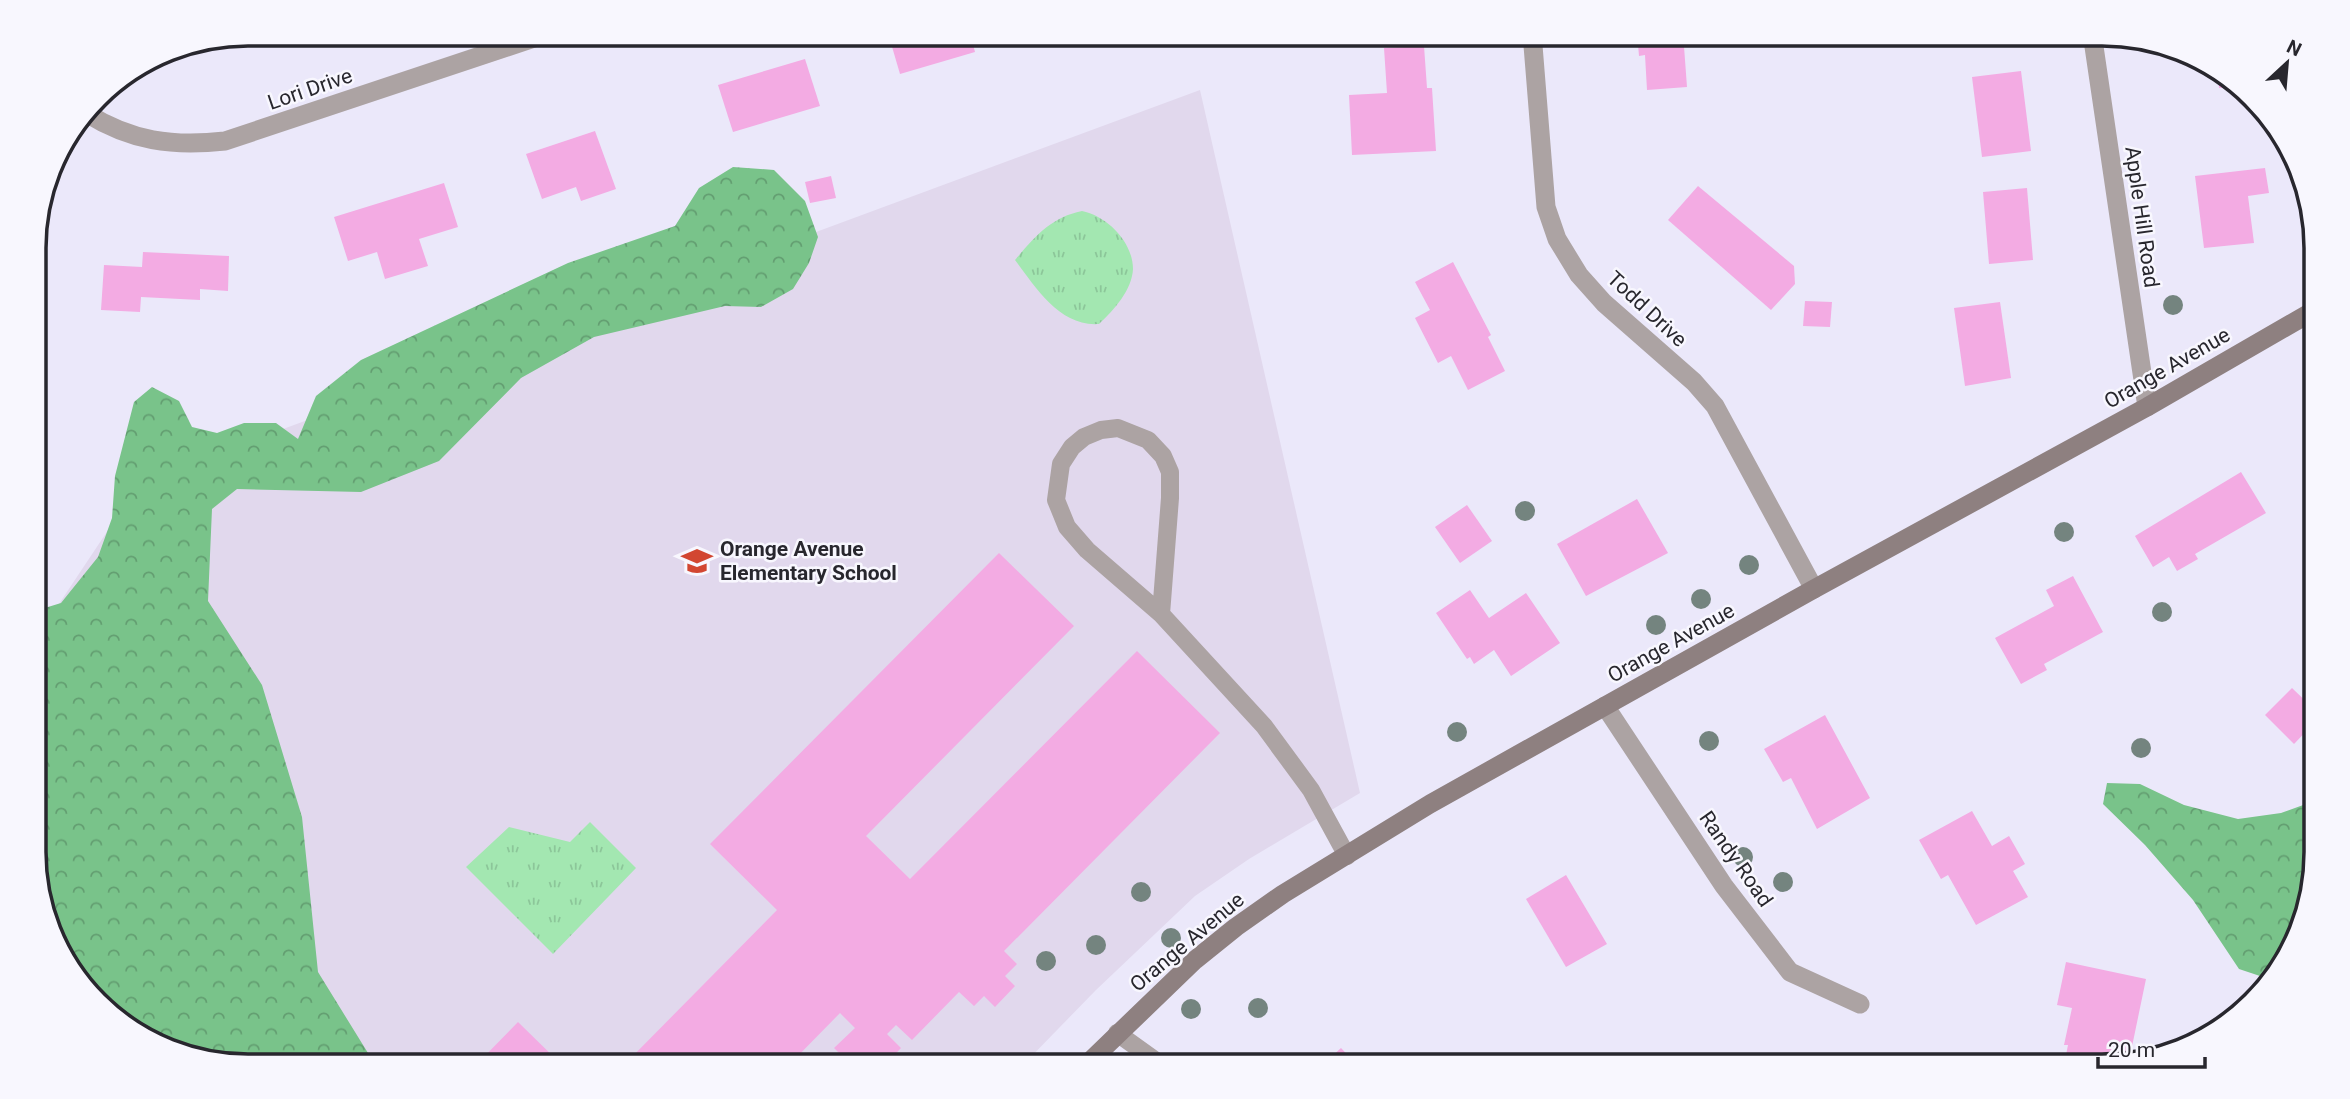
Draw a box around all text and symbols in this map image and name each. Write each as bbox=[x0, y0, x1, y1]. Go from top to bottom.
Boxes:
north arrow bbox=[2252, 28, 2322, 98]
text: N bbox=[2283, 35, 2305, 61]
street label: Lori Drive bbox=[265, 63, 355, 115]
street label: Apple Hill Road bbox=[2120, 145, 2164, 289]
street label: Todd Drive bbox=[1602, 266, 1692, 352]
street label: Orange Avenue bbox=[2100, 322, 2234, 414]
place label: Orange Avenue Elementary School bbox=[720, 537, 897, 585]
school or university icon: Orange Avenue Elementary School bbox=[680, 544, 714, 578]
street label: Orange Avenue bbox=[1604, 598, 1738, 688]
street label: Randy Road bbox=[1694, 807, 1778, 911]
street label: Orange Avenue bbox=[1125, 887, 1249, 997]
scale bar bbox=[2098, 1026, 2205, 1070]
text: 20 m bbox=[2108, 1038, 2155, 1062]

